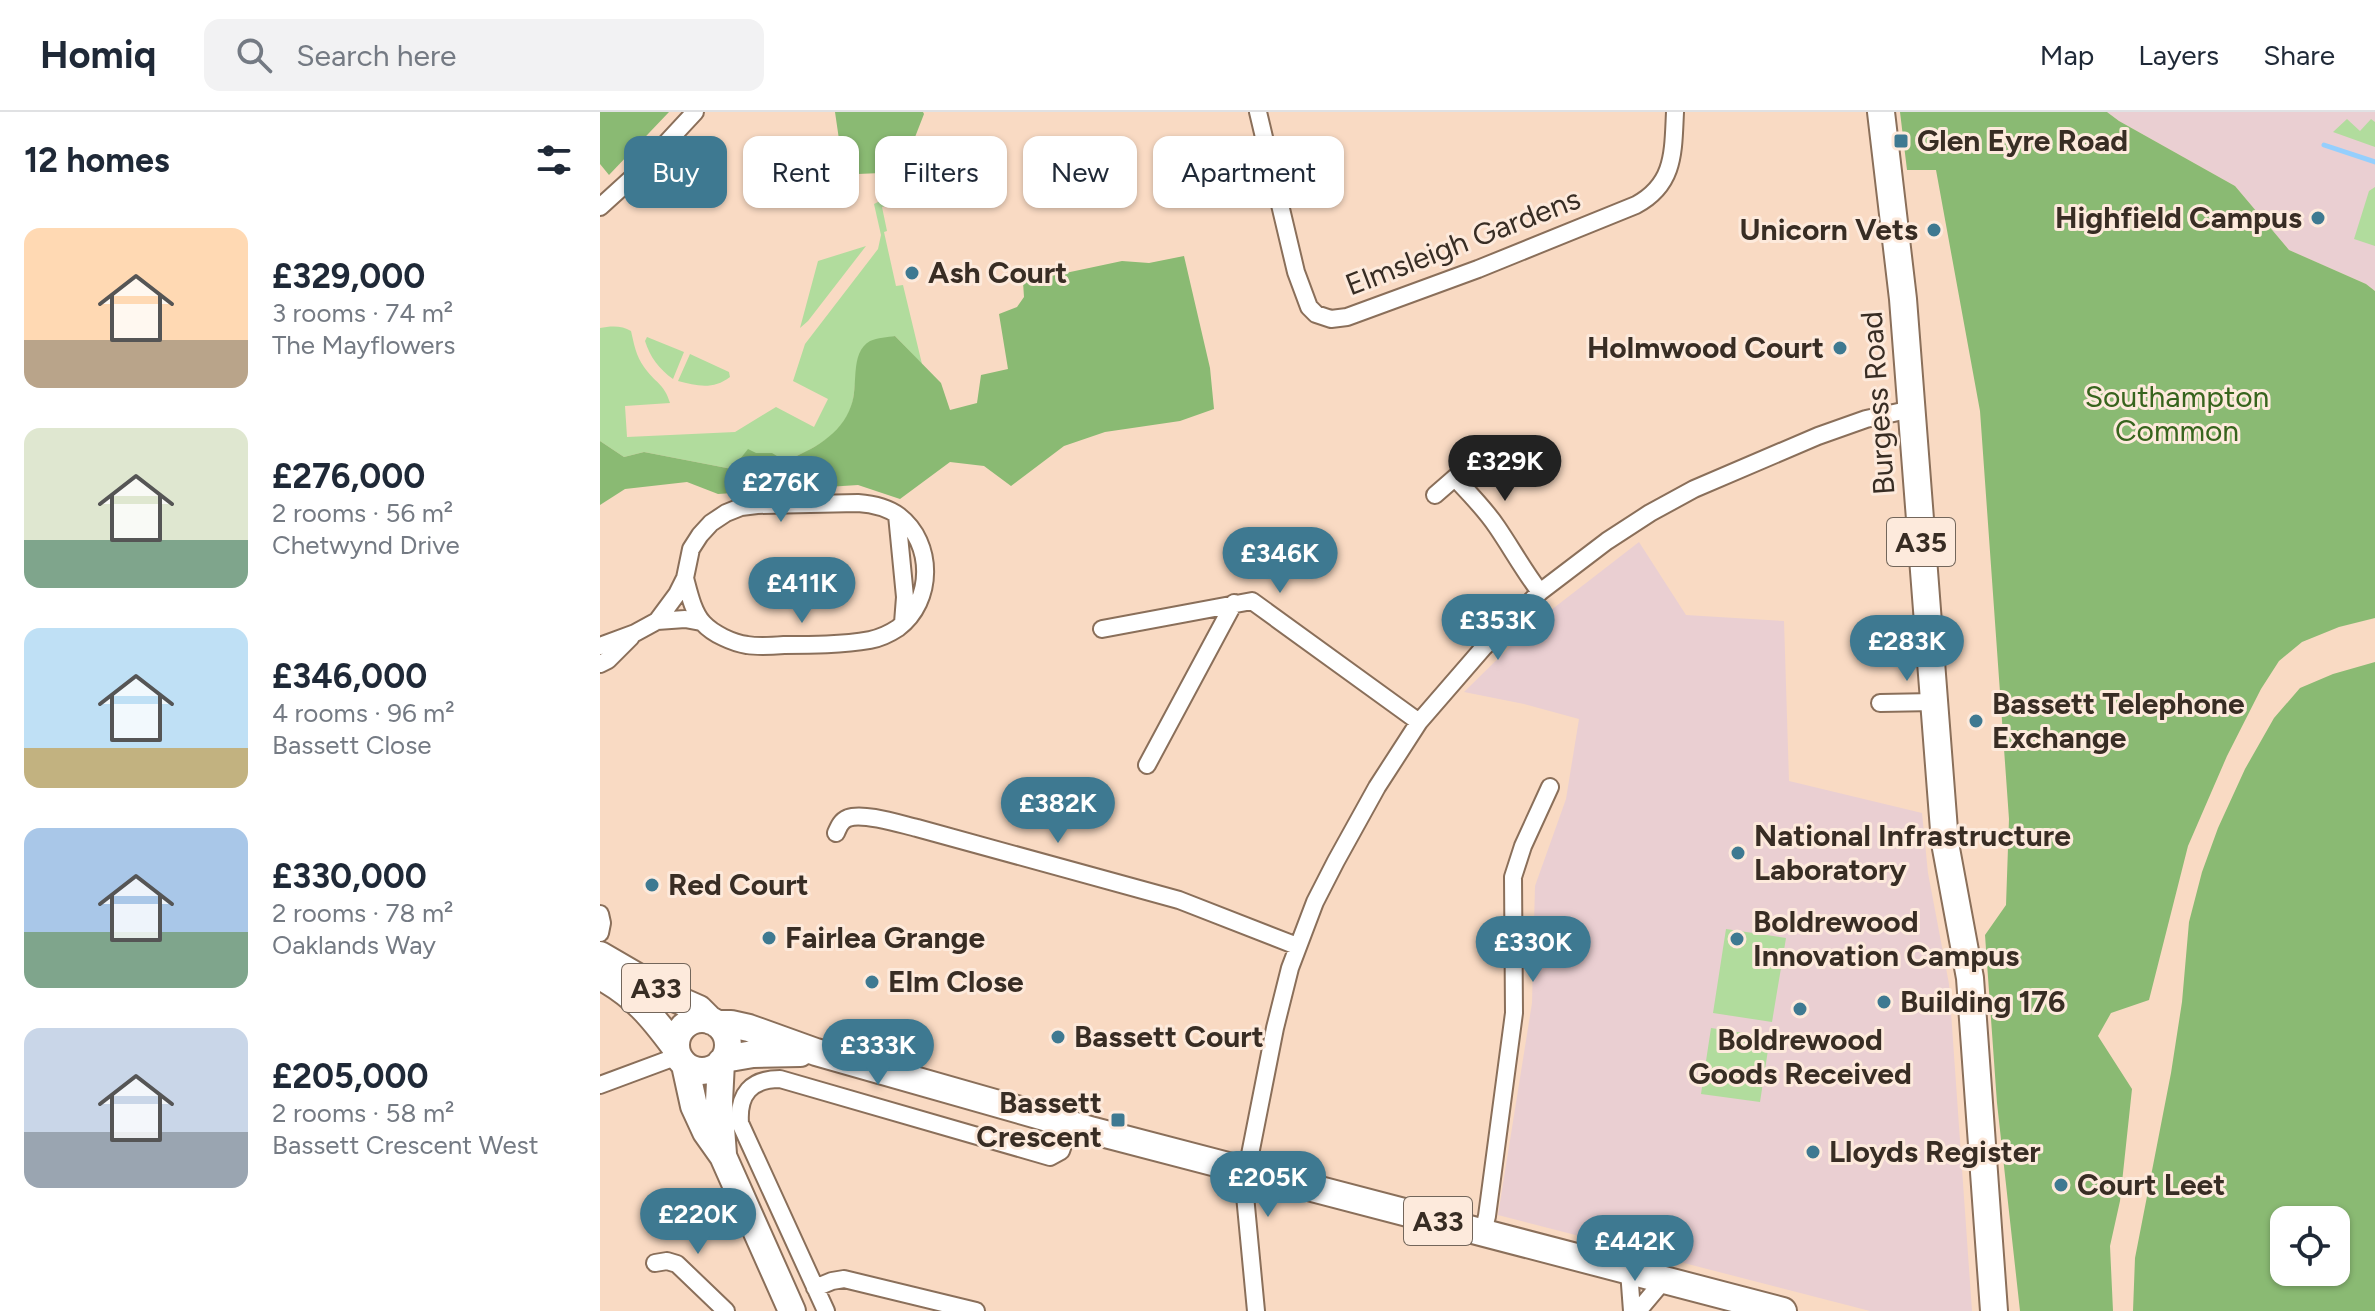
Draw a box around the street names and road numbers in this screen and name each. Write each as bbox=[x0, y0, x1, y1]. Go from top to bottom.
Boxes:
street label: Elmsleigh Gardens bbox=[1340, 180, 1585, 303]
street label: Burgess Road bbox=[1853, 310, 1902, 496]
road number: A35 bbox=[1887, 518, 1955, 566]
road number: A33 bbox=[622, 964, 690, 1012]
road number: A33 bbox=[1404, 1197, 1472, 1245]

